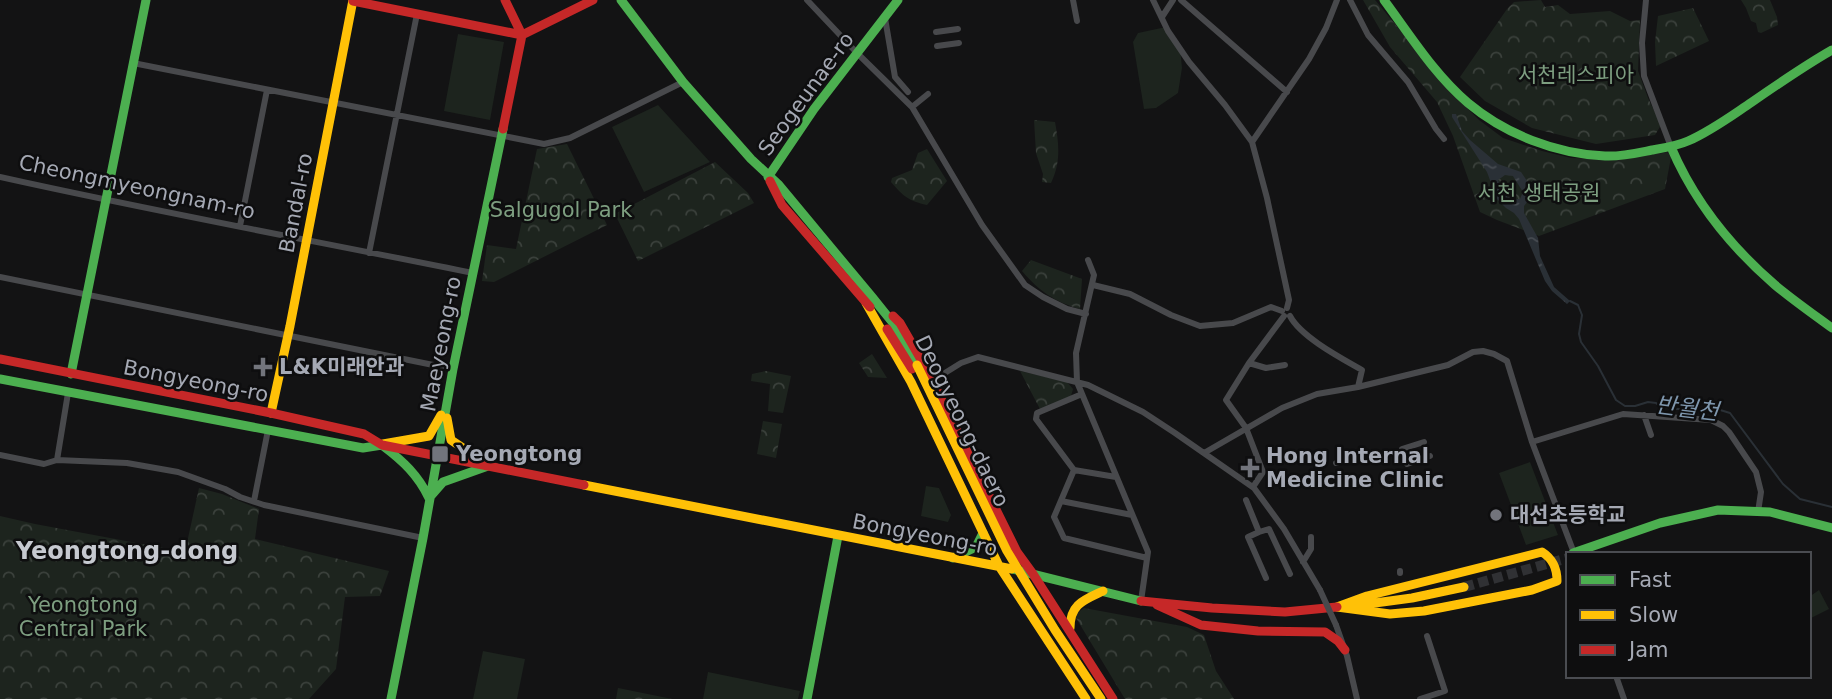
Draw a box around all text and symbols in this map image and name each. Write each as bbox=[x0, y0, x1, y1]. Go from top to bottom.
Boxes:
street label: Seogeunae-ro bbox=[753, 28, 859, 160]
park label: 서천레스피아 bbox=[1518, 63, 1634, 87]
street label: Cheongmyeongnam-ro bbox=[17, 150, 257, 224]
street label: Bandal-ro bbox=[275, 151, 317, 255]
park label: 서천 생태공원 bbox=[1478, 181, 1600, 205]
park label: Salgugol Park bbox=[490, 198, 633, 222]
street label: Maeyeong-ro bbox=[416, 274, 466, 414]
street label: Deogyeong-daero bbox=[910, 331, 1014, 511]
street label: Bongyeong-ro bbox=[121, 355, 271, 407]
place label: L&K미래안과 bbox=[279, 355, 404, 379]
marker: L&K미래안과 bbox=[253, 357, 273, 377]
water label: 반월천 bbox=[1654, 391, 1723, 425]
place label: Yeongtong bbox=[455, 442, 582, 466]
marker: Yeongtong bbox=[430, 444, 450, 464]
place label: Hong Internal Medicine Clinic bbox=[1266, 444, 1444, 492]
marker: Hong Internal Medicine Clinic bbox=[1240, 458, 1260, 478]
place label: 대선초등학교 bbox=[1510, 503, 1626, 527]
marker: 대선초등학교 bbox=[1488, 507, 1504, 523]
street label: Bongyeong-ro bbox=[850, 509, 1000, 561]
district label: Yeongtong-dong bbox=[15, 537, 238, 565]
legend bbox=[1566, 552, 1811, 678]
text: Fast bbox=[1629, 568, 1671, 592]
park label: Yeongtong Central Park bbox=[19, 593, 148, 641]
text: Slow bbox=[1629, 603, 1678, 627]
text: Jam bbox=[1627, 638, 1669, 662]

